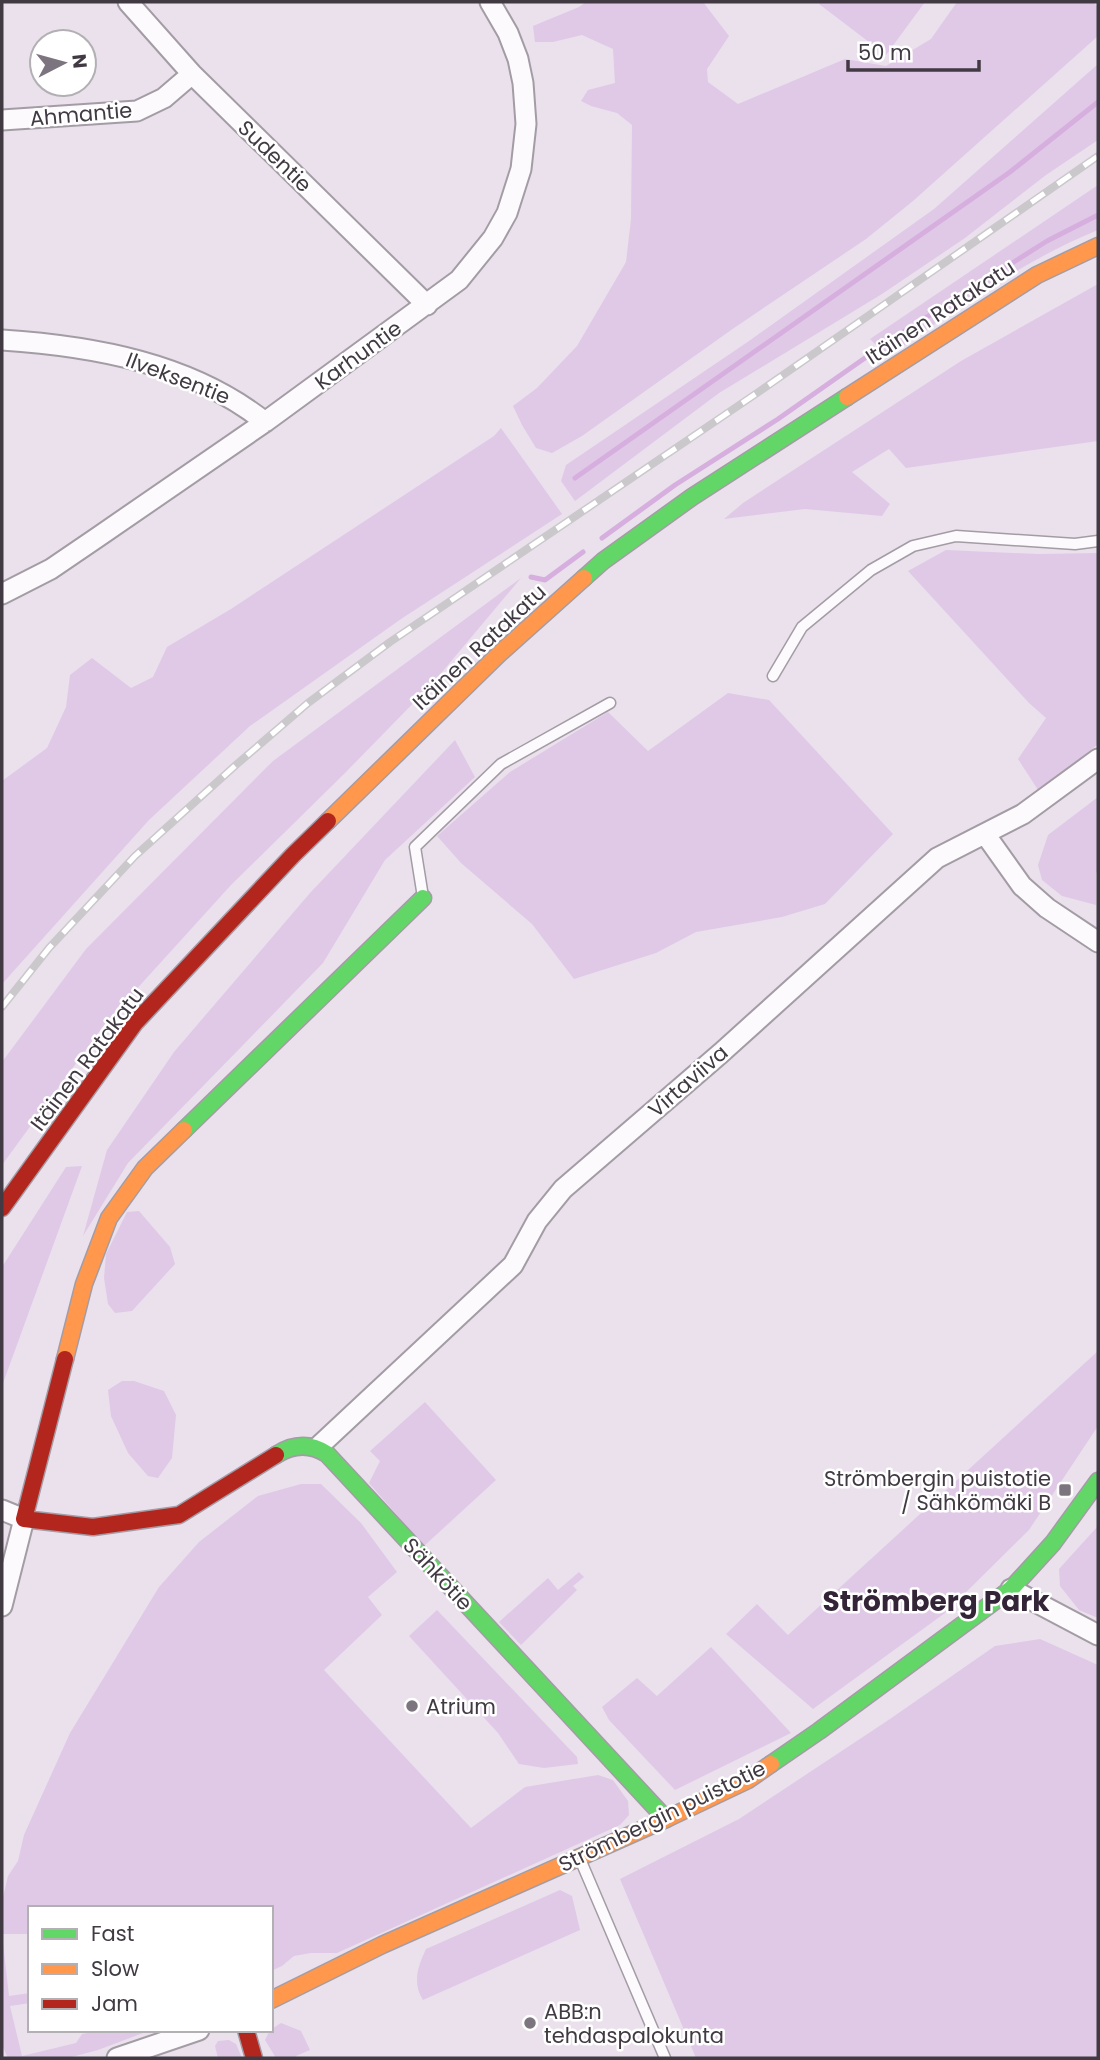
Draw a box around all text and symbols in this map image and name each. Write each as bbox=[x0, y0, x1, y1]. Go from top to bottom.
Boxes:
north arrow bbox=[28, 28, 98, 98]
scale bar bbox=[848, 28, 979, 72]
text: 50 m bbox=[858, 38, 912, 67]
text: N bbox=[65, 53, 94, 70]
street label: Ahmantie bbox=[29, 95, 133, 133]
street label: Sudentie bbox=[232, 114, 318, 198]
street label: Itäinen Ratakatu bbox=[860, 253, 1020, 371]
street label: Karhuntie bbox=[309, 314, 407, 396]
street label: Ilveksentie bbox=[122, 345, 234, 411]
street label: Itäinen Ratakatu bbox=[406, 578, 552, 716]
street label: Itäinen Ratakatu bbox=[23, 981, 151, 1137]
street label: Virtaviiva bbox=[642, 1038, 734, 1124]
place label: Strömbergin puistotie / Sähkömäki B bbox=[824, 1464, 1051, 1517]
marker: Strömbergin puistotie / Sähkömäki B bbox=[1057, 1482, 1073, 1498]
street label: Sähkötie bbox=[397, 1531, 479, 1617]
district label: Strömberg Park bbox=[822, 1582, 1050, 1621]
place label: Atrium bbox=[426, 1692, 496, 1721]
marker: Atrium bbox=[404, 1698, 420, 1714]
street label: Strömbergin puistotie bbox=[554, 1753, 770, 1879]
legend bbox=[28, 1906, 273, 2032]
text: Fast bbox=[91, 1919, 134, 1948]
text: Slow bbox=[91, 1954, 139, 1983]
text: Jam bbox=[91, 1989, 138, 2018]
place label: ABB:n tehdaspalokunta bbox=[544, 1997, 724, 2050]
marker: ABB:n tehdaspalokunta bbox=[522, 2015, 538, 2031]

